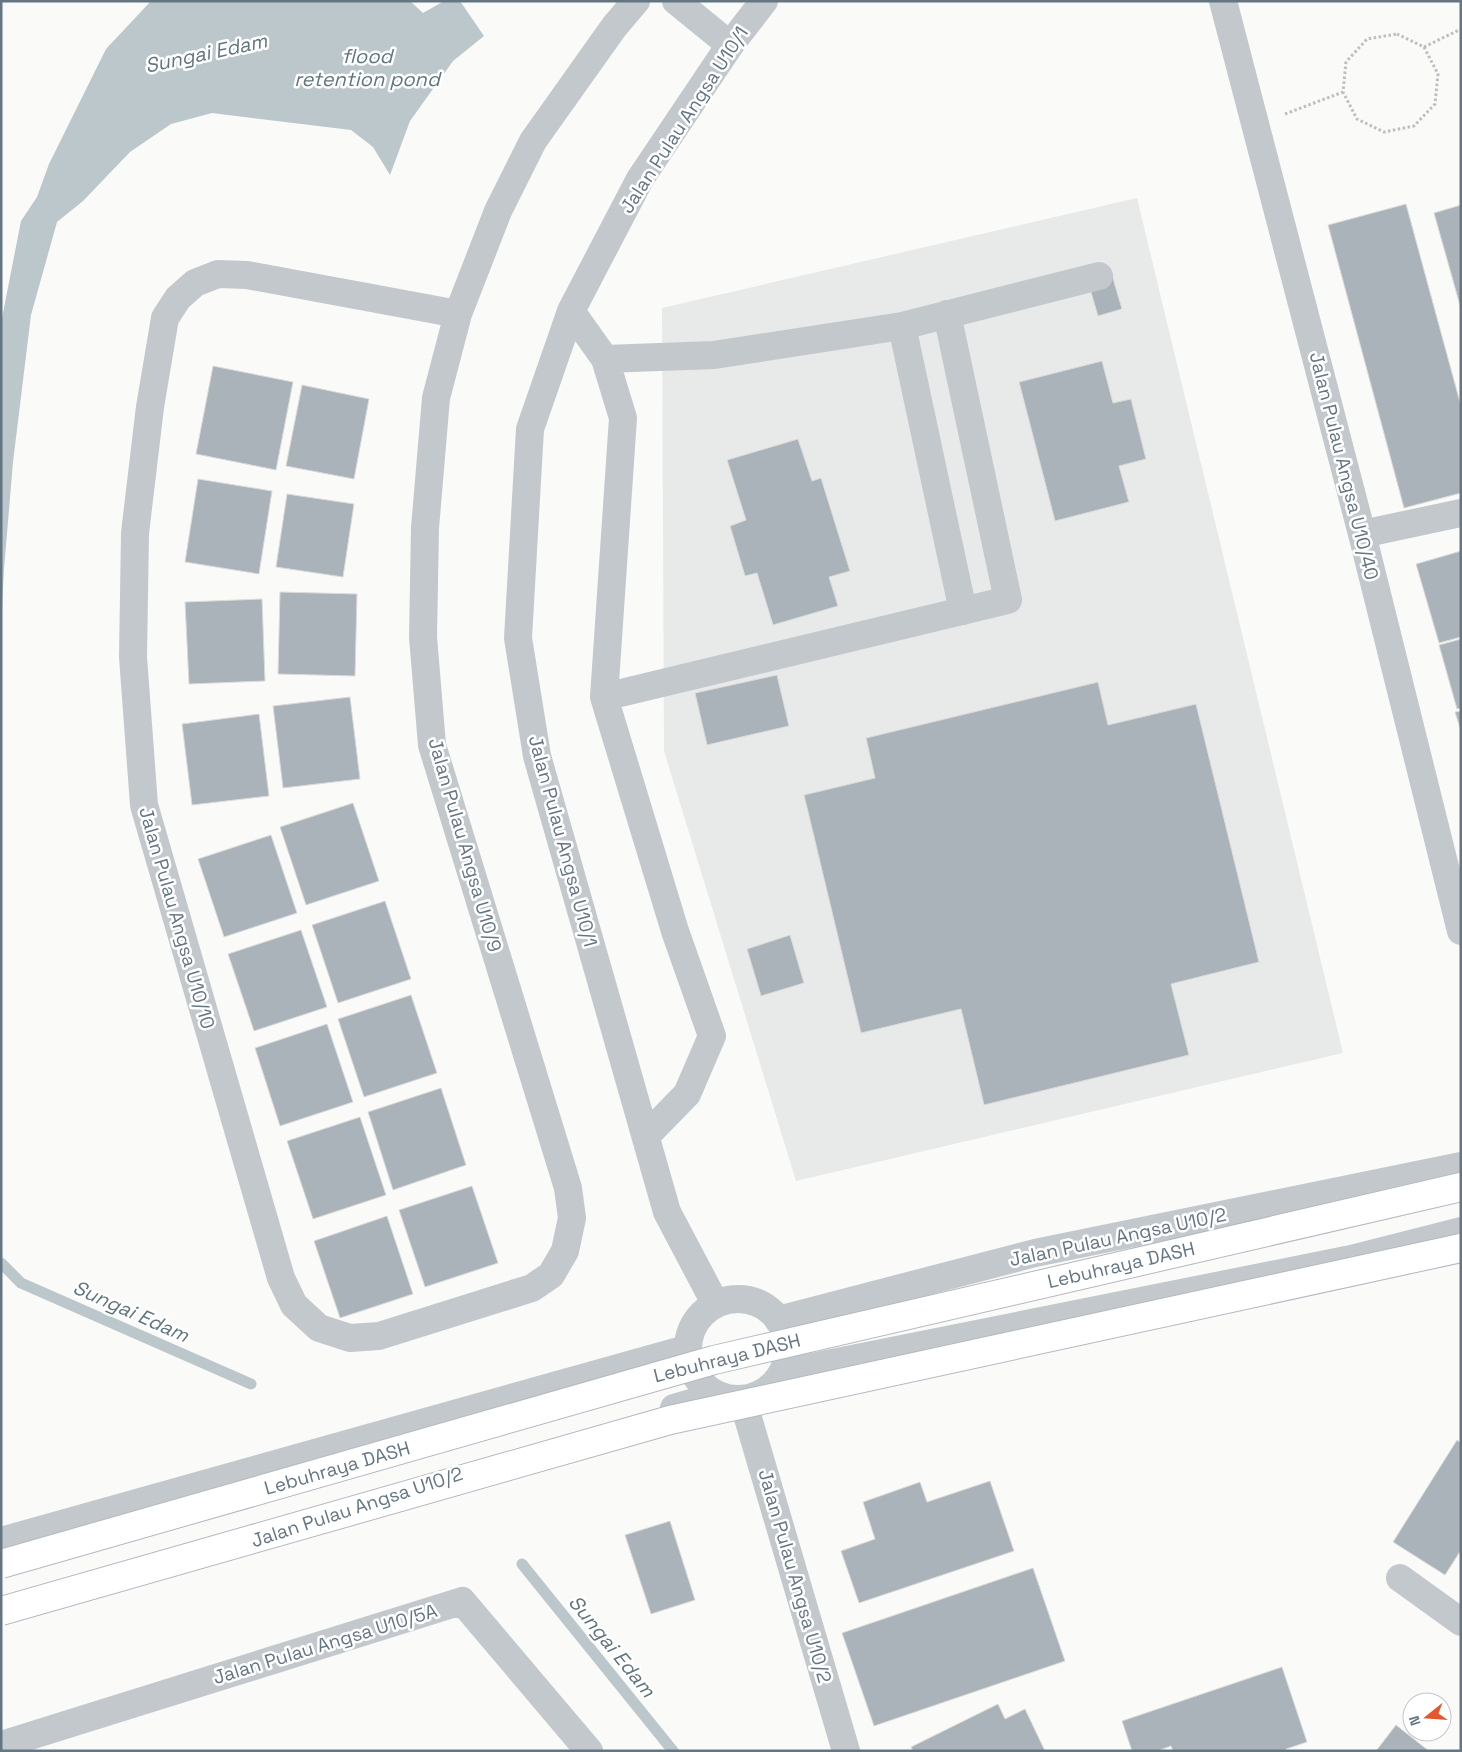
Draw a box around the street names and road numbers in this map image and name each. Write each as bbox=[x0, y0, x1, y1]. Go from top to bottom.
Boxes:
street label: Jalan Pulau Angsa U10/1 bbox=[614, 22, 754, 218]
street label: Jalan Pulau Angsa U10/40 bbox=[1304, 349, 1384, 583]
street label: Jalan Pulau Angsa U10/1 bbox=[523, 733, 603, 949]
street label: Jalan Pulau Angsa U10/9 bbox=[422, 735, 508, 955]
street label: Jalan Pulau Angsa U10/10 bbox=[133, 804, 221, 1032]
street label: Jalan Pulau Angsa U10/2 bbox=[1007, 1202, 1229, 1272]
street label: Lebuhraya DASH bbox=[1045, 1236, 1197, 1294]
street label: Lebuhraya DASH bbox=[651, 1328, 803, 1388]
street label: Lebuhraya DASH bbox=[261, 1435, 413, 1501]
street label: Jalan Pulau Angsa U10/2 bbox=[248, 1461, 466, 1553]
street label: Jalan Pulau Angsa U10/2 bbox=[752, 1466, 838, 1686]
street label: Jalan Pulau Angsa U10/5A bbox=[210, 1598, 440, 1690]

